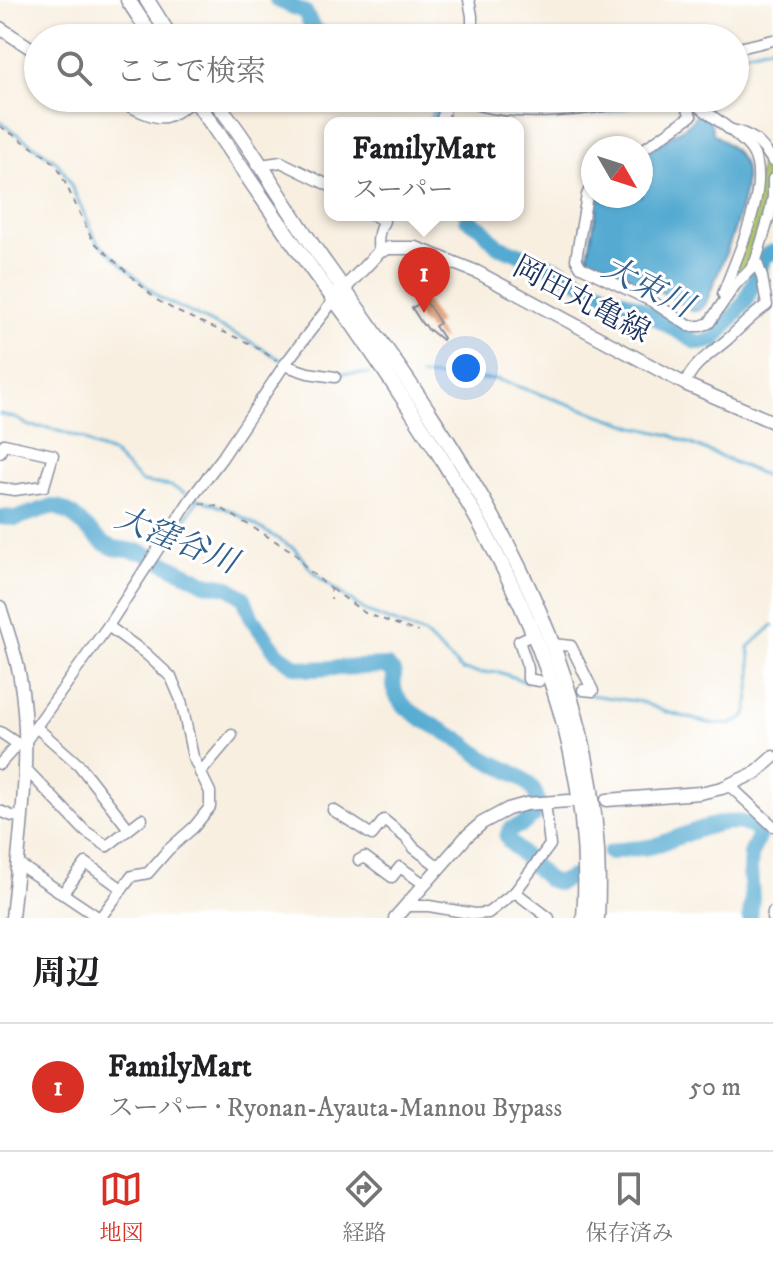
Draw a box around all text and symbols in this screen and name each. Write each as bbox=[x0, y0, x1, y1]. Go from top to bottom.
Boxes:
search box bbox=[24, 24, 749, 112]
icon: search bbox=[52, 46, 96, 90]
text: ここで検索 bbox=[116, 54, 266, 91]
popup bbox=[324, 117, 524, 221]
text: FamilyMart bbox=[352, 131, 496, 168]
north arrow bbox=[581, 136, 653, 208]
text: スーパー bbox=[352, 174, 454, 207]
pin: 1 bbox=[398, 247, 450, 313]
water label: 大束川 bbox=[595, 248, 702, 329]
street label: 岡田丸亀線 bbox=[506, 249, 656, 352]
your location bbox=[446, 348, 486, 388]
water label: 大窪谷川 bbox=[109, 498, 246, 584]
text: 周辺 bbox=[32, 953, 100, 995]
text: FamilyMart bbox=[108, 1049, 252, 1086]
text: 1 bbox=[53, 1071, 63, 1104]
text: 50 m bbox=[689, 1071, 741, 1104]
text: スーパー · Ryonan-Ayauta-Mannou Bypass bbox=[108, 1092, 562, 1125]
tab: 地図 bbox=[99, 1167, 144, 1247]
tab: 経路 bbox=[342, 1167, 387, 1247]
tab: 保存済み bbox=[585, 1167, 674, 1247]

